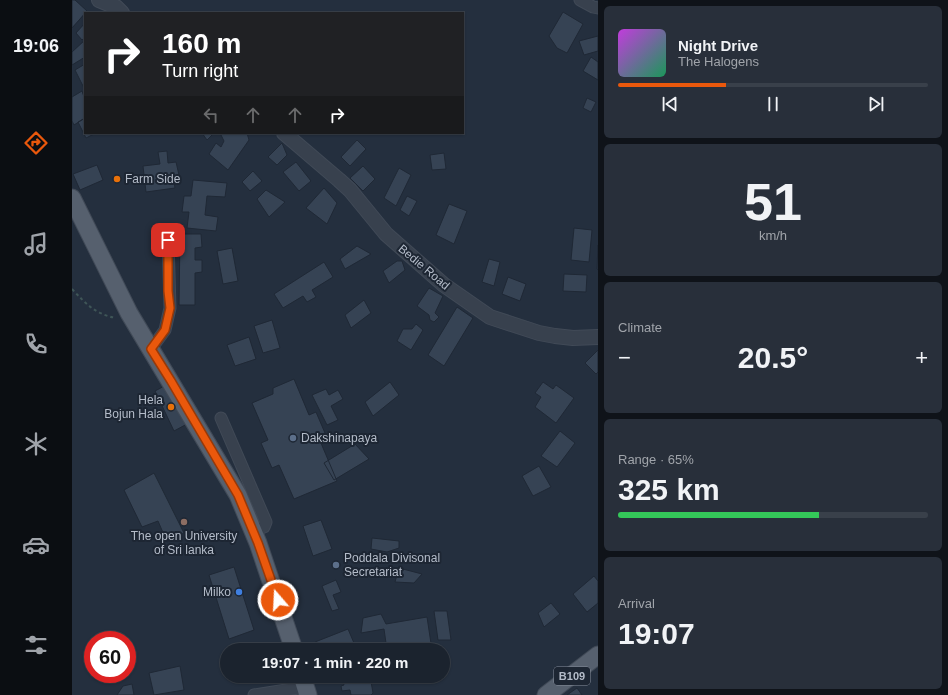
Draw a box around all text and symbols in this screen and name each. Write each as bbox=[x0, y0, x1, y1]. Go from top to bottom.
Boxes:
icon: right bbox=[96, 28, 148, 80]
text: 160 m bbox=[162, 28, 241, 59]
text: 19:06 bbox=[13, 36, 59, 56]
text: Night Drive bbox=[678, 37, 758, 54]
text: The Halogens bbox=[678, 54, 759, 69]
text: Turn right bbox=[162, 61, 238, 81]
icon: previous bbox=[659, 93, 681, 115]
icon: pause bbox=[762, 93, 784, 115]
icon: next bbox=[865, 93, 887, 115]
icon: left bbox=[200, 104, 222, 126]
icon: ahead bbox=[242, 104, 264, 126]
icon: ahead bbox=[284, 104, 306, 126]
icon: right bbox=[326, 104, 348, 126]
icon: directions bbox=[22, 129, 50, 157]
place label: Farm Side bbox=[125, 172, 181, 186]
text: 51 bbox=[744, 173, 802, 231]
marker: Farm Side bbox=[112, 174, 122, 184]
pin bbox=[151, 223, 185, 257]
text: km/h bbox=[759, 228, 787, 243]
icon: arrive bbox=[157, 229, 179, 251]
icon: music bbox=[22, 230, 50, 258]
street label: Bedie Road bbox=[395, 241, 453, 293]
text: Climate bbox=[618, 320, 662, 335]
icon: phone bbox=[22, 330, 50, 358]
text: 20.5° bbox=[738, 341, 808, 374]
text: − bbox=[618, 345, 631, 370]
text: + bbox=[915, 345, 928, 370]
place label: Hela Bojun Hala bbox=[104, 393, 163, 421]
marker: Hela Bojun Hala bbox=[166, 402, 176, 412]
icon: climate bbox=[22, 430, 50, 458]
place label: Dakshinapaya bbox=[301, 431, 377, 445]
marker: Dakshinapaya bbox=[288, 433, 298, 443]
text: Range · 65% bbox=[618, 452, 694, 467]
text: 325 km bbox=[618, 473, 720, 506]
marker: The open University of Sri lanka bbox=[179, 517, 189, 527]
place label: The open University of Sri lanka bbox=[131, 529, 237, 557]
icon: car bbox=[22, 531, 50, 559]
place label: Poddala Divisonal Secretariat bbox=[344, 551, 440, 579]
marker: Poddala Divisonal Secretariat bbox=[331, 560, 341, 570]
position arrow bbox=[257, 579, 299, 621]
place label: Milko bbox=[203, 585, 231, 599]
marker: Milko bbox=[234, 587, 244, 597]
text: Arrival bbox=[618, 596, 655, 611]
text: 19:07 bbox=[618, 617, 695, 650]
icon: filters bbox=[22, 631, 50, 659]
speed limit sign: 60 bbox=[84, 631, 136, 683]
text: 19:07 · 1 min · 220 m bbox=[262, 654, 408, 671]
road number: B109 bbox=[554, 667, 590, 685]

